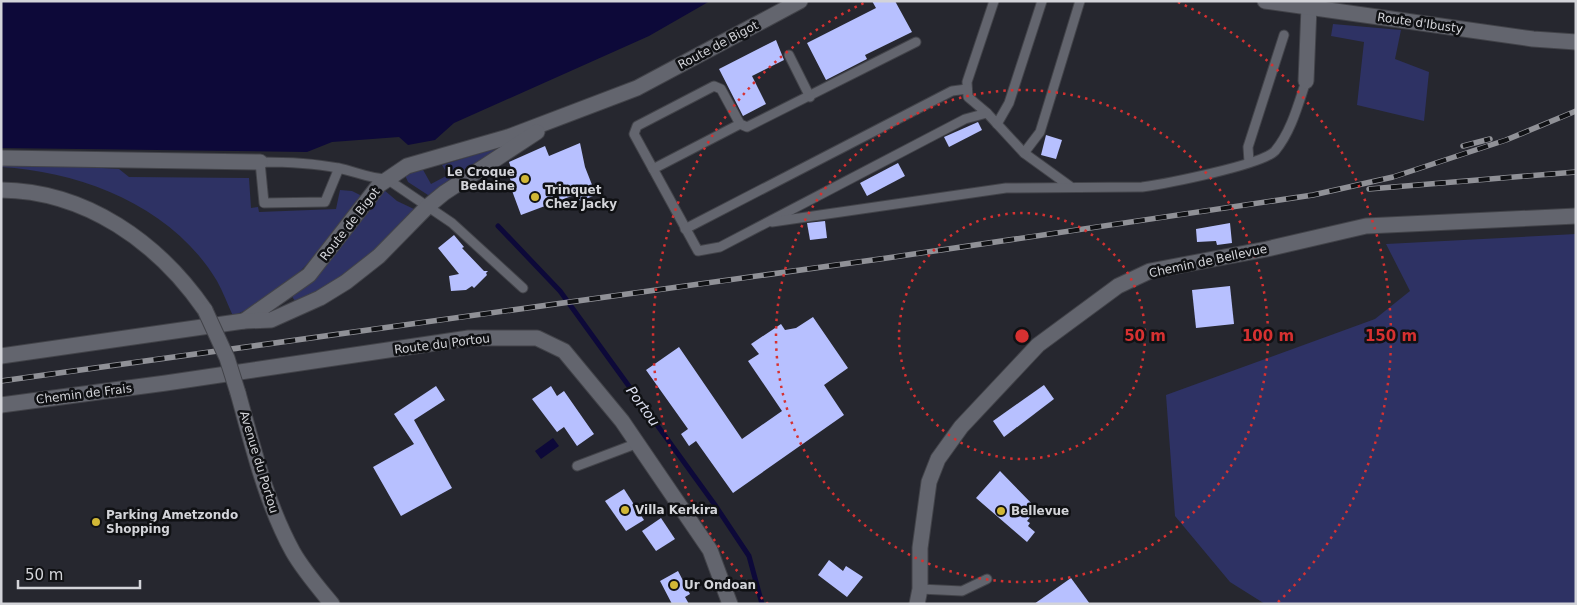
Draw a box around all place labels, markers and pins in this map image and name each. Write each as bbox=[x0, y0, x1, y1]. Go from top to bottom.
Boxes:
place label: Le Croque Bedaine bbox=[447, 165, 515, 193]
marker: Le Croque Bedaine bbox=[519, 173, 531, 185]
place label: Trinquet Chez Jacky bbox=[545, 183, 617, 211]
marker: Trinquet Chez Jacky bbox=[529, 191, 541, 203]
centre of rings bbox=[1013, 327, 1031, 345]
place label: Villa Kerkira bbox=[635, 503, 718, 517]
marker: Villa Kerkira bbox=[619, 504, 631, 516]
place label: Bellevue bbox=[1011, 504, 1069, 518]
marker: Bellevue bbox=[995, 505, 1007, 517]
place label: Parking Ametzondo Shopping bbox=[106, 508, 238, 536]
marker: Parking Ametzondo Shopping bbox=[90, 516, 102, 528]
place label: Ur Ondoan bbox=[684, 578, 756, 592]
marker: Ur Ondoan bbox=[668, 579, 680, 591]

